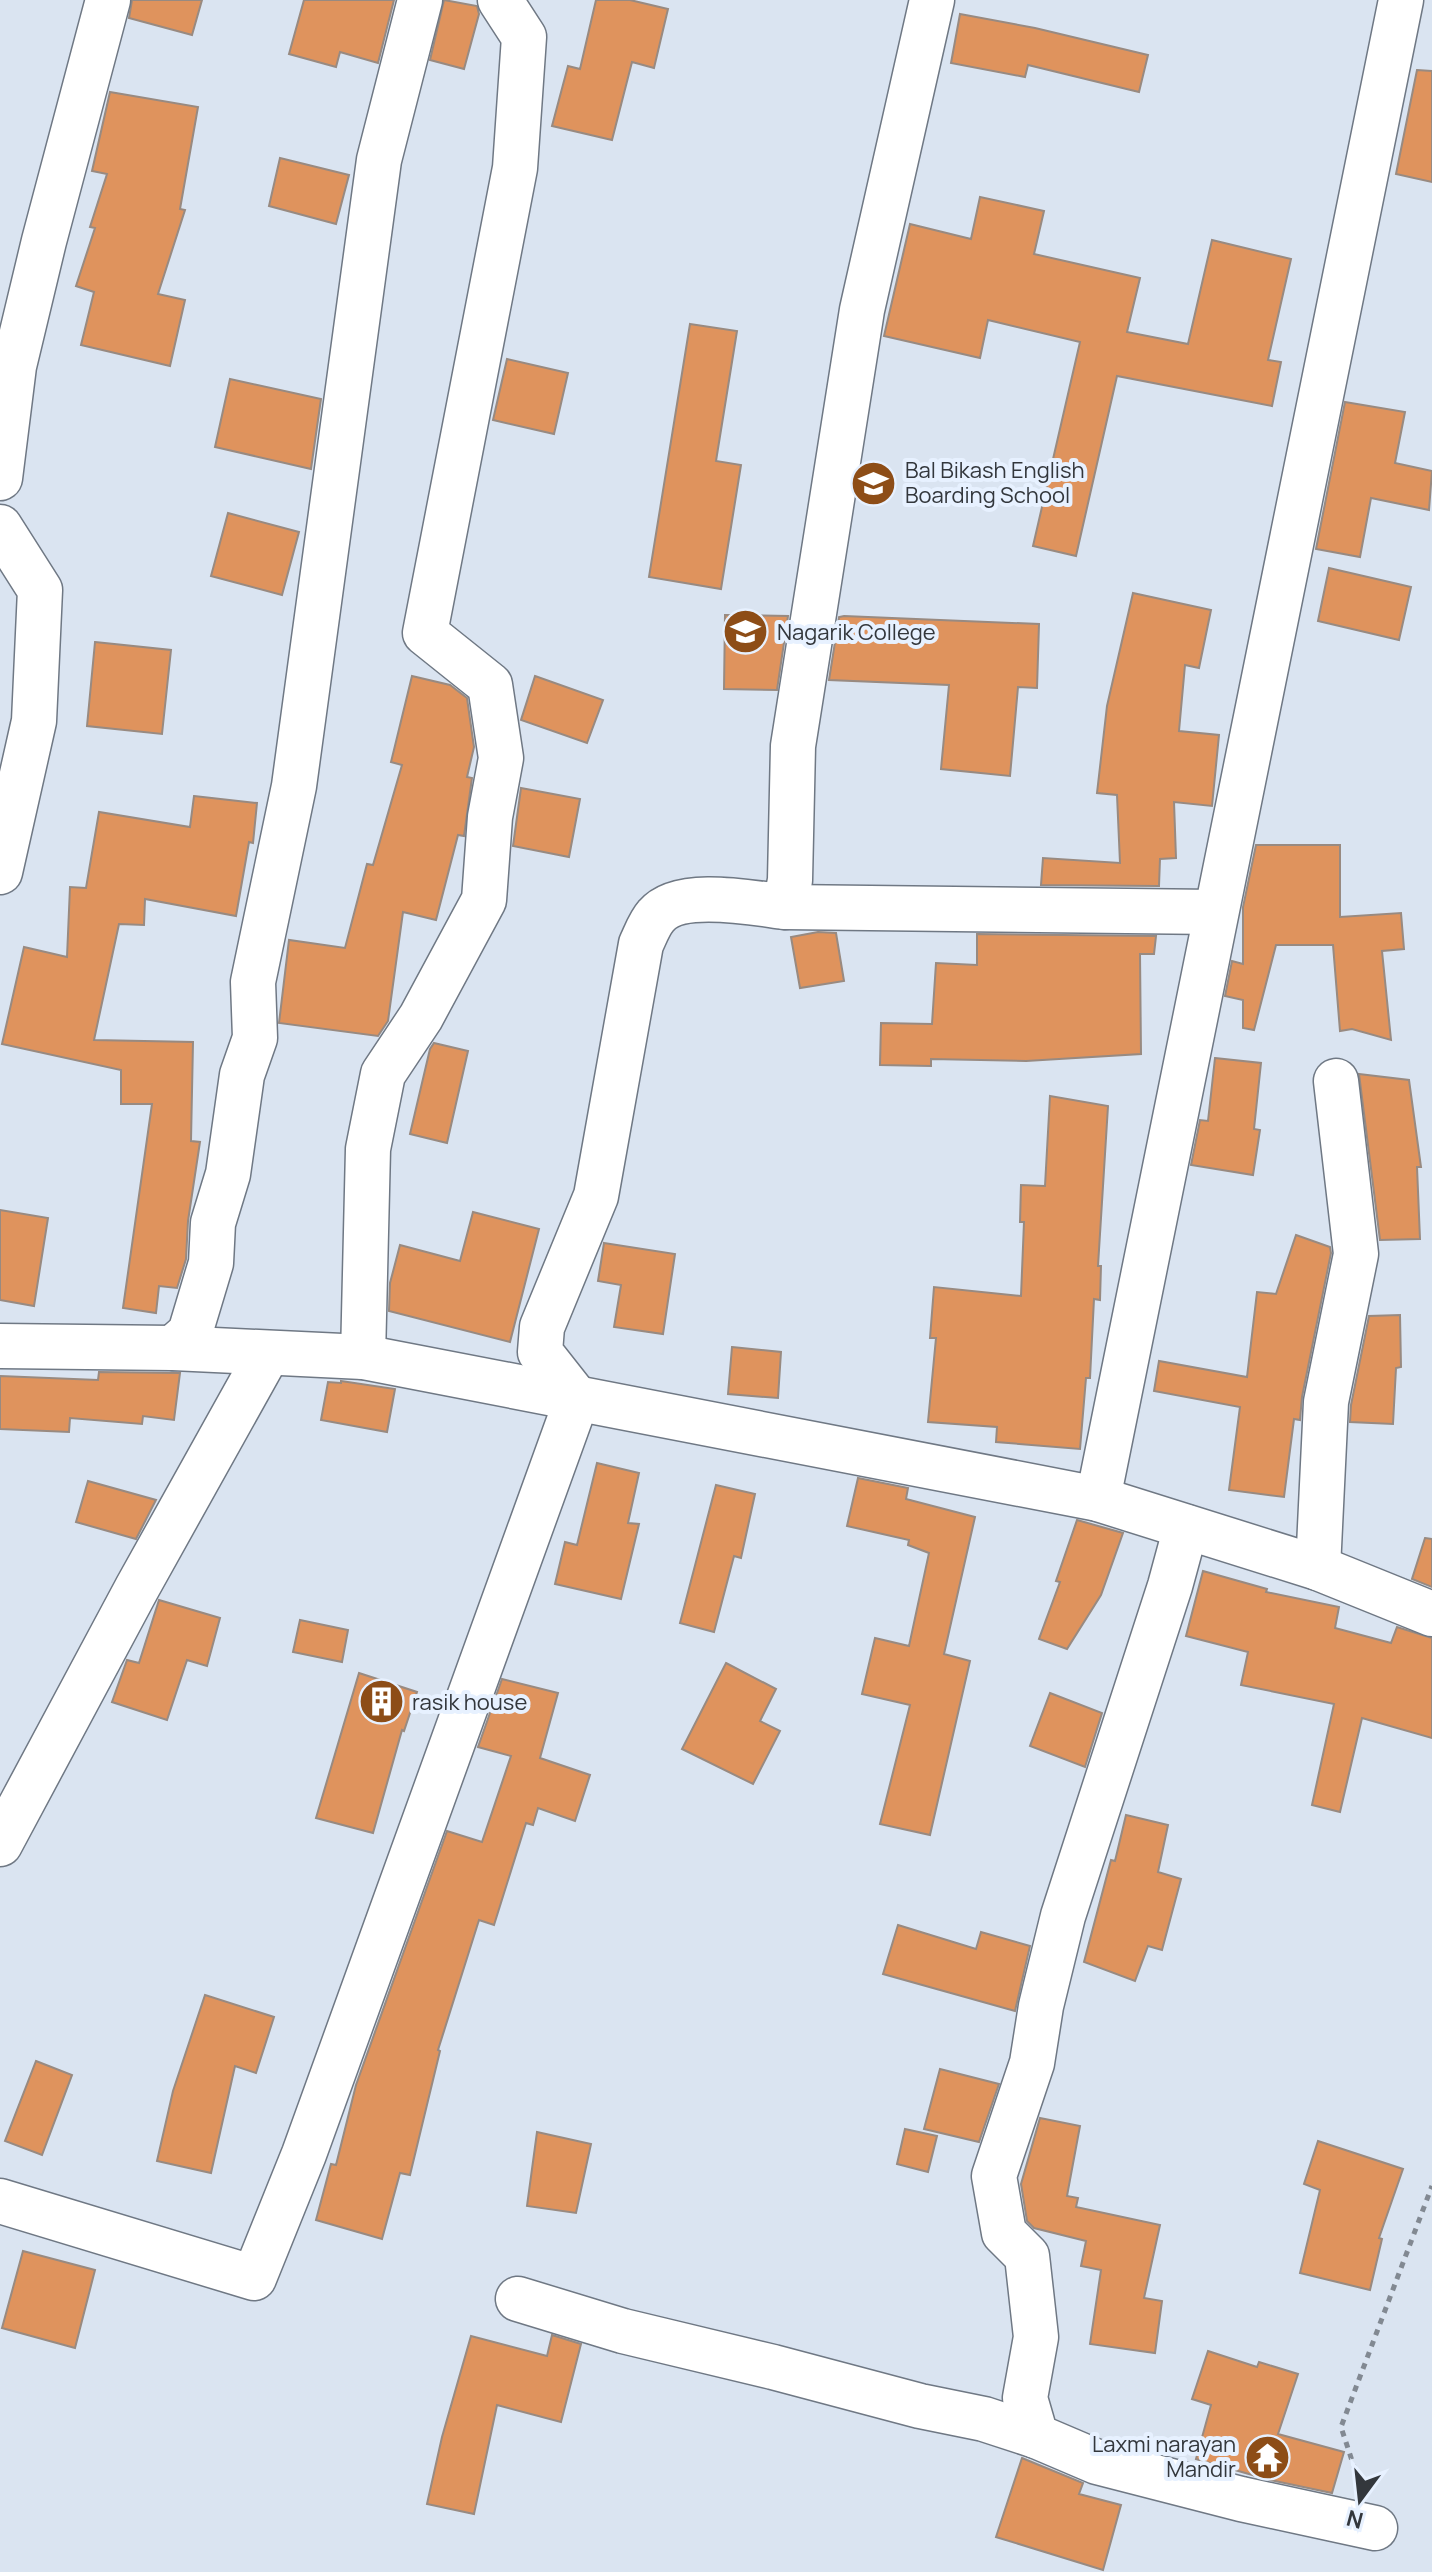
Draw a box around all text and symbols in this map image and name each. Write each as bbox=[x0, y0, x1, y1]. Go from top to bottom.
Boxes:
place label: Bal Bikash English Boarding School bbox=[905, 455, 1085, 510]
school or university icon: Bal Bikash English Boarding School bbox=[850, 459, 898, 507]
school or university icon: Nagarik College bbox=[722, 608, 770, 656]
place label: Nagarik College bbox=[777, 617, 936, 647]
building icon: rasik house bbox=[357, 1678, 405, 1726]
place label: rasik house bbox=[412, 1687, 527, 1717]
place label: Laxmi narayan Mandir bbox=[1092, 2429, 1236, 2484]
temple icon: Laxmi narayan Mandir bbox=[1243, 2433, 1291, 2481]
north arrow bbox=[1320, 2460, 1400, 2540]
text: N bbox=[1343, 2503, 1366, 2536]

